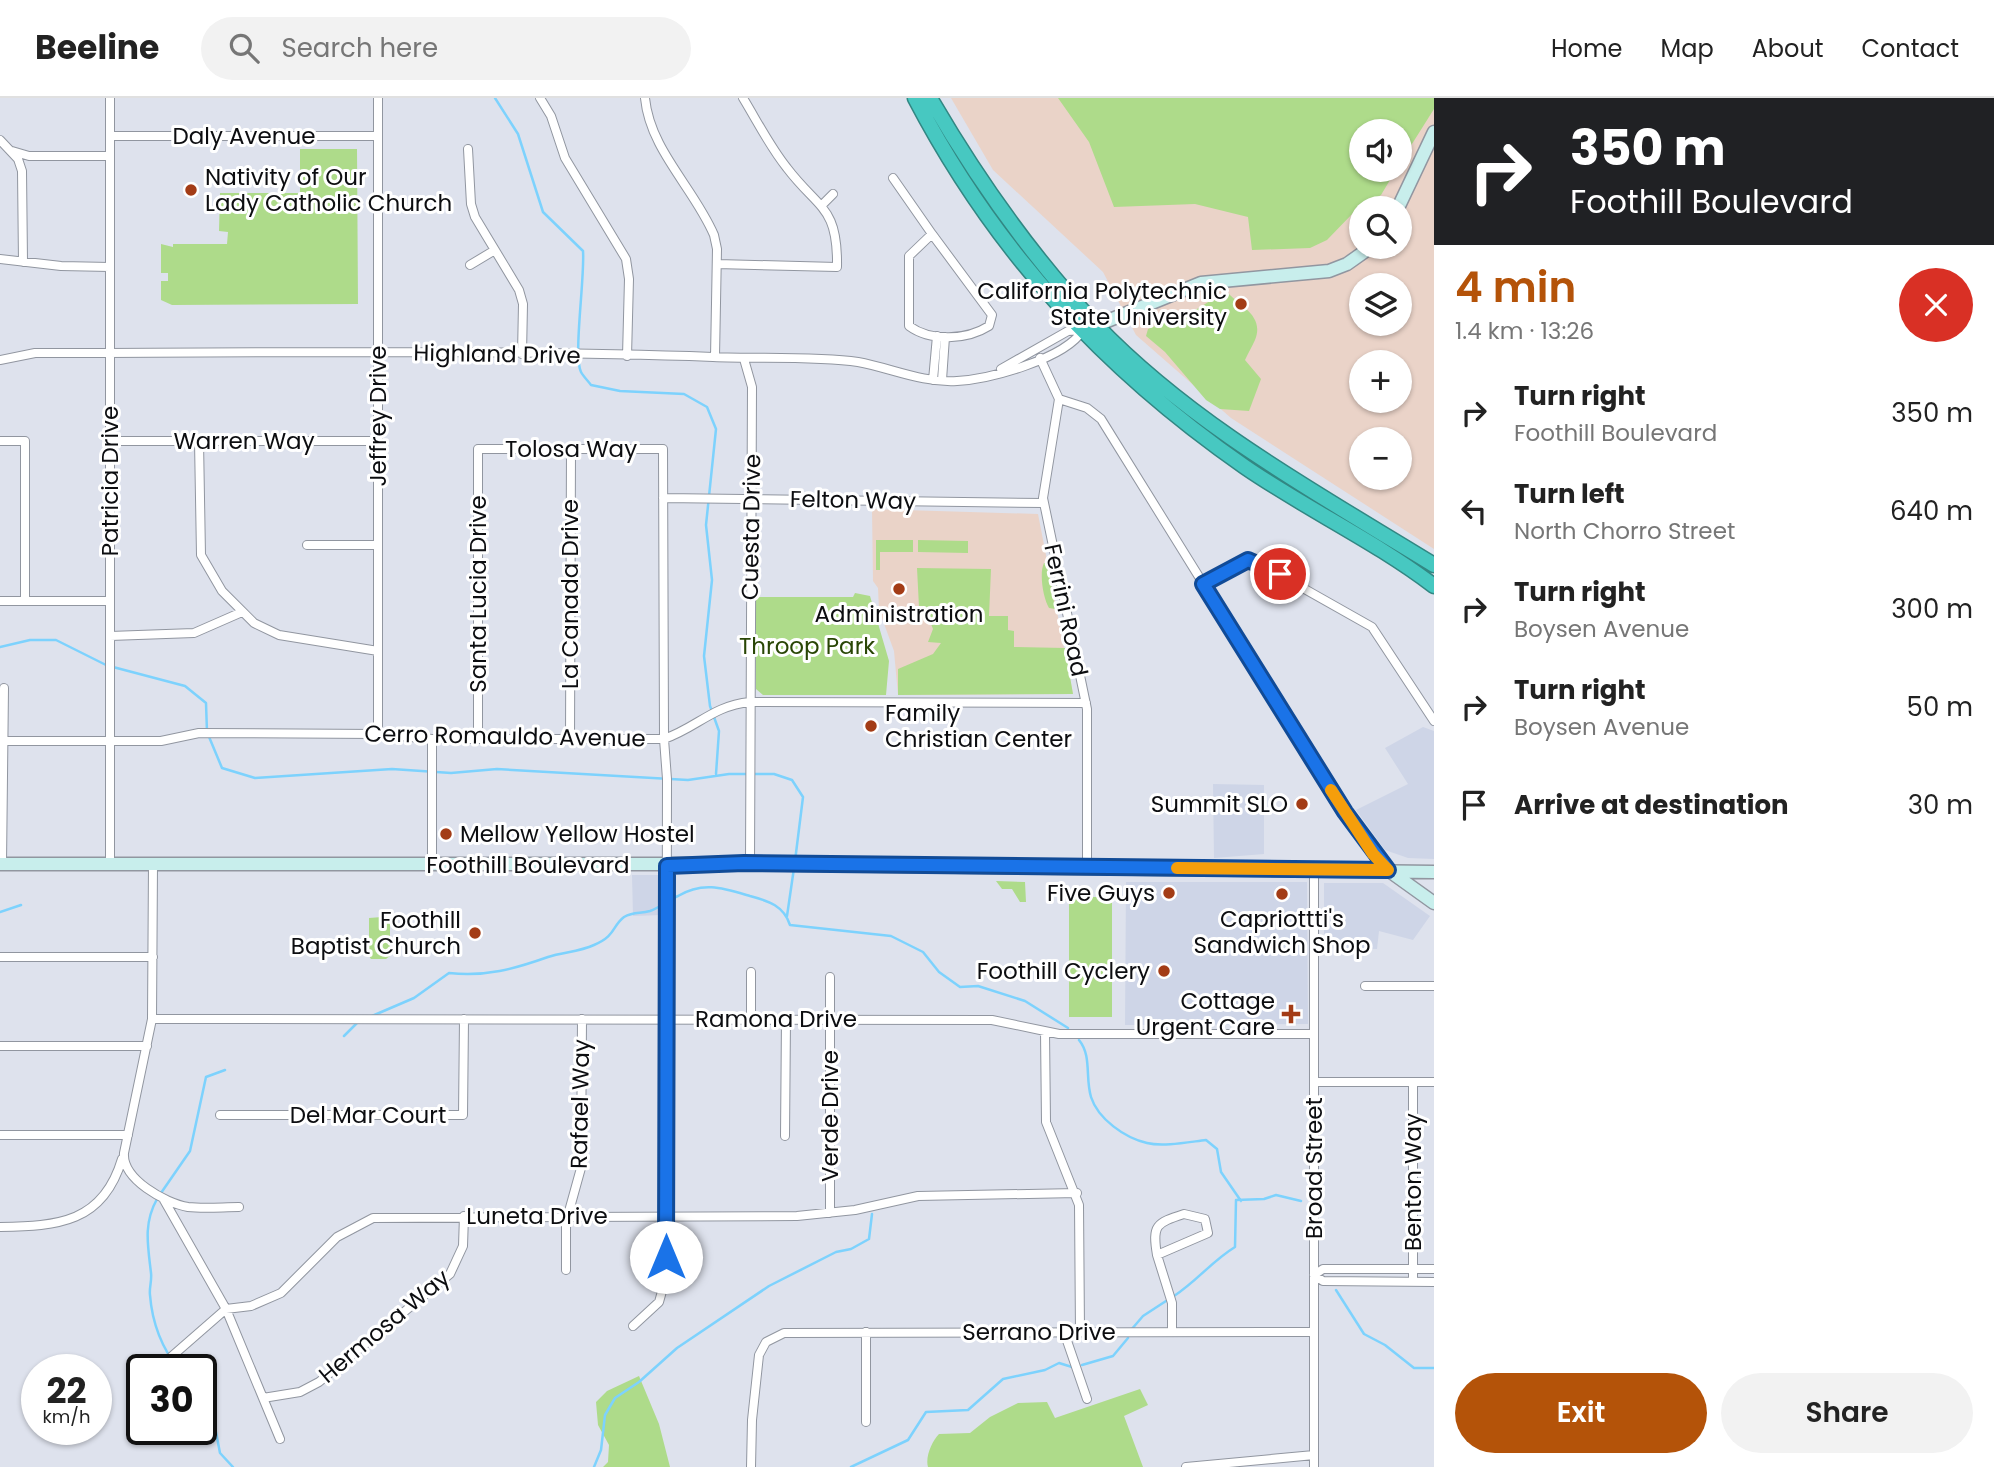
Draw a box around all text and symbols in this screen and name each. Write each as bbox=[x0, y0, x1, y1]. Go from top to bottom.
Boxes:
search box bbox=[201, 17, 691, 80]
text: Beeline bbox=[35, 24, 159, 71]
icon: search bbox=[225, 29, 263, 67]
text: Search here bbox=[281, 30, 438, 66]
text: Home bbox=[1551, 32, 1623, 65]
text: Map bbox=[1661, 32, 1714, 65]
text: About bbox=[1752, 32, 1823, 65]
text: Contact bbox=[1861, 32, 1959, 65]
text: 350 m bbox=[1570, 114, 1726, 182]
map controls bbox=[1349, 119, 1412, 490]
button: sound bbox=[1349, 119, 1412, 182]
street label: Daly Avenue bbox=[173, 120, 315, 152]
icon: right bbox=[1455, 126, 1546, 217]
place label: Nativity of Our Lady Catholic Church bbox=[205, 161, 452, 219]
text: Foothill Boulevard bbox=[1570, 179, 1853, 224]
marker: Nativity of Our Lady Catholic Church bbox=[183, 182, 199, 198]
button: search bbox=[1349, 196, 1412, 259]
text: 4 min bbox=[1455, 258, 1576, 317]
button: close bbox=[1899, 268, 1973, 342]
button: layers bbox=[1349, 273, 1412, 336]
place label: California Polytechnic State University bbox=[977, 275, 1227, 333]
marker: California Polytechnic State University bbox=[1233, 296, 1249, 312]
text: 1.4 km · 13:26 bbox=[1455, 315, 1594, 347]
street label: Highland Drive bbox=[413, 337, 581, 371]
street label: Jeffrey Drive bbox=[362, 345, 394, 487]
button: + bbox=[1349, 350, 1412, 413]
text: Turn right bbox=[1514, 378, 1646, 414]
icon: right bbox=[1455, 394, 1493, 432]
text: 350 m bbox=[1891, 395, 1973, 431]
street label: Patricia Drive bbox=[94, 406, 126, 556]
text: Foothill Boulevard bbox=[1514, 417, 1717, 449]
street label: Warren Way bbox=[173, 425, 315, 457]
button: − bbox=[1349, 427, 1412, 490]
street label: Tolosa Way bbox=[505, 433, 637, 465]
street label: Cuesta Drive bbox=[734, 453, 768, 601]
text: Turn left bbox=[1514, 476, 1625, 512]
street label: Felton Way bbox=[790, 483, 917, 517]
icon: left bbox=[1455, 492, 1493, 530]
text: 640 m bbox=[1890, 493, 1973, 529]
street label: Santa Lucia Drive bbox=[462, 495, 494, 693]
street label: La Canada Drive bbox=[554, 499, 586, 689]
text: North Chorro Street bbox=[1514, 515, 1735, 547]
street label: Ferrini Road bbox=[1036, 541, 1096, 679]
pin bbox=[1250, 544, 1310, 604]
icon: arrive bbox=[1261, 555, 1299, 593]
text: Turn right bbox=[1514, 574, 1646, 610]
marker: Administration bbox=[891, 581, 907, 597]
icon: right bbox=[1455, 590, 1493, 628]
text: 300 m bbox=[1891, 591, 1973, 627]
place label: Administration bbox=[815, 598, 983, 630]
text: Boysen Avenue bbox=[1514, 613, 1689, 645]
park label: Throop Park bbox=[739, 630, 875, 662]
text: Turn right bbox=[1514, 672, 1646, 708]
icon: right bbox=[1455, 688, 1493, 726]
text: 50 m bbox=[1907, 689, 1973, 725]
place label: Family Christian Center bbox=[885, 697, 1072, 755]
text: Boysen Avenue bbox=[1514, 711, 1689, 743]
street label: Cerro Romauldo Avenue bbox=[364, 718, 646, 754]
marker: Family Christian Center bbox=[863, 718, 879, 734]
icon: arrive bbox=[1455, 786, 1493, 824]
text: Arrive at destination bbox=[1514, 787, 1789, 823]
text: 30 m bbox=[1908, 787, 1973, 823]
place label: Summit SLO bbox=[1151, 788, 1288, 820]
marker: Summit SLO bbox=[1294, 796, 1310, 812]
place label: Mellow Yellow Hostel bbox=[460, 818, 695, 850]
marker: Mellow Yellow Hostel bbox=[438, 826, 454, 842]
street label: Foothill Boulevard bbox=[426, 849, 630, 881]
place label: Five Guys bbox=[1047, 877, 1155, 909]
marker: Five Guys bbox=[1161, 885, 1177, 901]
marker: Capriottti's Sandwich Shop bbox=[1274, 886, 1290, 902]
place label: Capriottti's Sandwich Shop bbox=[1193, 903, 1371, 961]
place label: Foothill Baptist Church bbox=[291, 904, 461, 962]
marker: Foothill Baptist Church bbox=[467, 925, 483, 941]
place label: Foothill Cyclery bbox=[977, 955, 1150, 987]
marker: Foothill Cyclery bbox=[1156, 963, 1172, 979]
place label: Cottage Urgent Care bbox=[1136, 985, 1275, 1043]
street label: Ramona Drive bbox=[695, 1003, 857, 1035]
marker: Cottage Urgent Care bbox=[1281, 1004, 1301, 1024]
street label: Rafael Way bbox=[563, 1039, 597, 1169]
street label: Verde Drive bbox=[814, 1050, 846, 1182]
street label: Broad Street bbox=[1298, 1097, 1330, 1239]
street label: Del Mar Court bbox=[290, 1099, 446, 1131]
street label: Benton Way bbox=[1397, 1113, 1429, 1251]
street label: Luneta Drive bbox=[466, 1200, 608, 1232]
position arrow bbox=[629, 1220, 703, 1294]
street label: Hermosa Way bbox=[312, 1262, 456, 1390]
street label: Serrano Drive bbox=[962, 1316, 1116, 1348]
speed limit sign: 30 bbox=[126, 1354, 217, 1445]
text: 22 bbox=[47, 1366, 86, 1415]
button: Exit bbox=[1455, 1373, 1707, 1453]
button: Share bbox=[1721, 1373, 1973, 1453]
text: km/h bbox=[43, 1404, 90, 1429]

